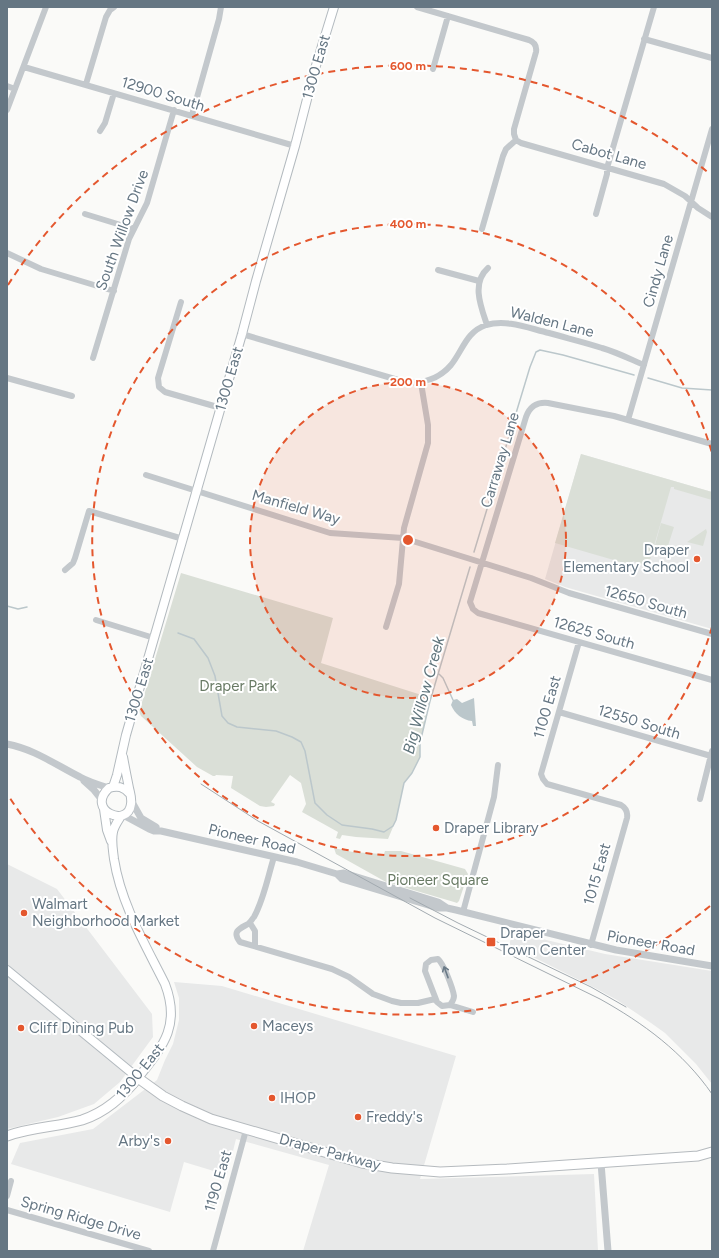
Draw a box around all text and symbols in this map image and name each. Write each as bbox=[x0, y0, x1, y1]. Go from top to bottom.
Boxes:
street label: 1300 East bbox=[298, 32, 334, 101]
text: 600 m bbox=[390, 59, 426, 73]
street label: 12900 South bbox=[119, 73, 207, 115]
street label: Cabot Lane bbox=[569, 135, 649, 173]
street label: South Willow Drive bbox=[92, 167, 152, 293]
text: 400 m bbox=[390, 217, 426, 231]
street label: Cindy Lane bbox=[639, 232, 677, 310]
street label: Walden Lane bbox=[508, 303, 596, 341]
street label: 1300 East bbox=[211, 344, 247, 413]
text: 200 m bbox=[390, 375, 426, 389]
street label: Carraway Lane bbox=[477, 410, 523, 510]
street label: Manfield Way bbox=[250, 486, 342, 528]
centre of rings bbox=[401, 533, 415, 547]
place label: Draper Elementary School bbox=[563, 541, 689, 576]
marker: Draper Elementary School bbox=[692, 554, 702, 564]
street label: 12650 South bbox=[603, 582, 689, 622]
street label: 12625 South bbox=[551, 613, 637, 653]
water label: Big Willow Creek bbox=[399, 633, 449, 756]
street label: 1300 East bbox=[121, 655, 157, 724]
street label: 1100 East bbox=[529, 673, 565, 740]
park label: Draper Park bbox=[199, 677, 277, 695]
street label: 12550 South bbox=[595, 701, 683, 743]
place label: Draper Library bbox=[444, 819, 539, 837]
street label: Pioneer Road bbox=[207, 820, 297, 858]
marker: Draper Library bbox=[431, 823, 441, 833]
street label: 1015 East bbox=[580, 841, 614, 907]
park label: Pioneer Square bbox=[387, 871, 489, 889]
place label: Walmart Neighborhood Market bbox=[32, 895, 180, 930]
marker: Walmart Neighborhood Market bbox=[19, 908, 29, 918]
place label: Draper Town Center bbox=[500, 924, 586, 959]
street label: Pioneer Road bbox=[606, 926, 696, 960]
marker: Draper Town Center bbox=[485, 936, 497, 948]
one-way arrow bbox=[441, 966, 449, 978]
place label: Maceys bbox=[262, 1017, 313, 1035]
place label: Cliff Dining Pub bbox=[29, 1019, 134, 1037]
marker: Maceys bbox=[249, 1021, 259, 1031]
marker: Cliff Dining Pub bbox=[16, 1023, 26, 1033]
street label: 1300 East bbox=[112, 1039, 168, 1102]
place label: IHOP bbox=[280, 1089, 316, 1107]
marker: IHOP bbox=[267, 1093, 277, 1103]
place label: Freddy's bbox=[366, 1108, 423, 1126]
marker: Freddy's bbox=[353, 1112, 363, 1122]
street label: Draper Parkway bbox=[277, 1130, 383, 1174]
place label: Arby's bbox=[118, 1132, 160, 1150]
marker: Arby's bbox=[163, 1136, 173, 1146]
street label: 1190 East bbox=[201, 1148, 235, 1214]
street label: Spring Ridge Drive bbox=[19, 1192, 143, 1244]

